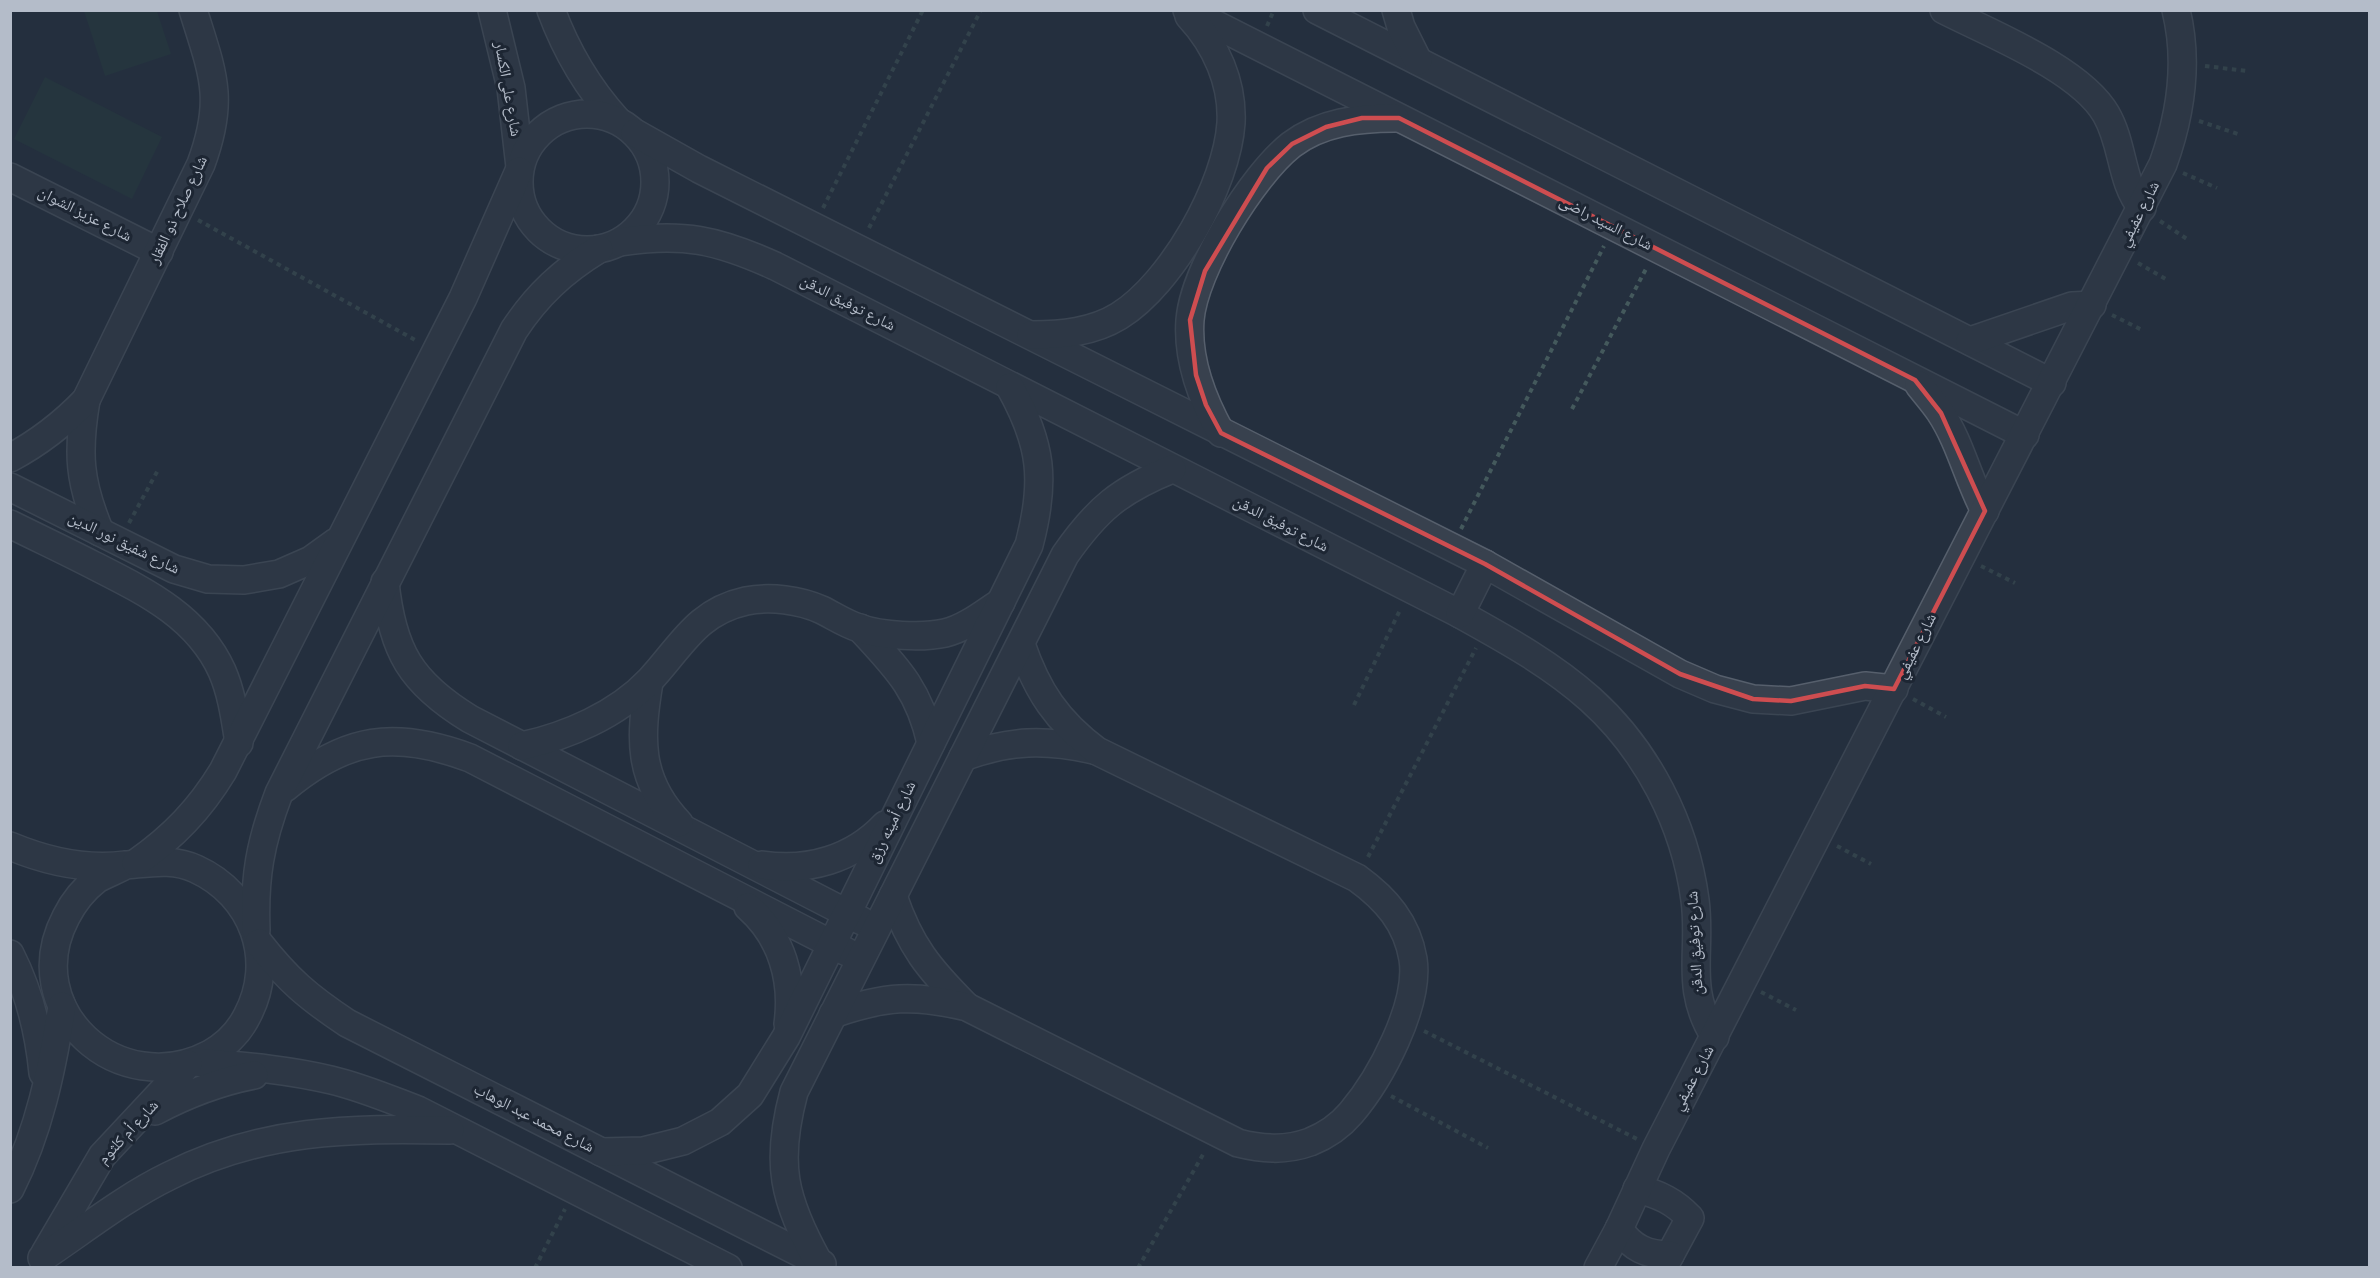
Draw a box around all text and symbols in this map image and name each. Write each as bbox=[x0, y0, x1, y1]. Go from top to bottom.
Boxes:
street label: شارع على الكسار bbox=[490, 39, 526, 138]
street label: شارع صلاح ذو الفقار bbox=[144, 153, 212, 268]
street label: شارع عفيفي bbox=[2114, 178, 2166, 251]
street label: شارع عزيز الشوان bbox=[35, 182, 135, 246]
street label: شارع السيد راضى bbox=[1556, 191, 1656, 255]
street label: شارع توفيق الدقن bbox=[797, 270, 899, 336]
street label: شارع توفيق الدقن bbox=[1230, 491, 1332, 557]
street label: شارع شفيق نور الدين bbox=[65, 507, 183, 579]
street label: شارع عفيفي bbox=[1891, 610, 1943, 683]
street label: شارع أمينه رزق bbox=[864, 778, 920, 866]
street label: شارع توفيق الدقن bbox=[1682, 891, 1708, 995]
street label: شارع عفيفي bbox=[1667, 1042, 1720, 1115]
street label: شارع محمد عبد الوهاب bbox=[470, 1079, 598, 1157]
street label: شارع أم كلثوم bbox=[93, 1096, 163, 1168]

